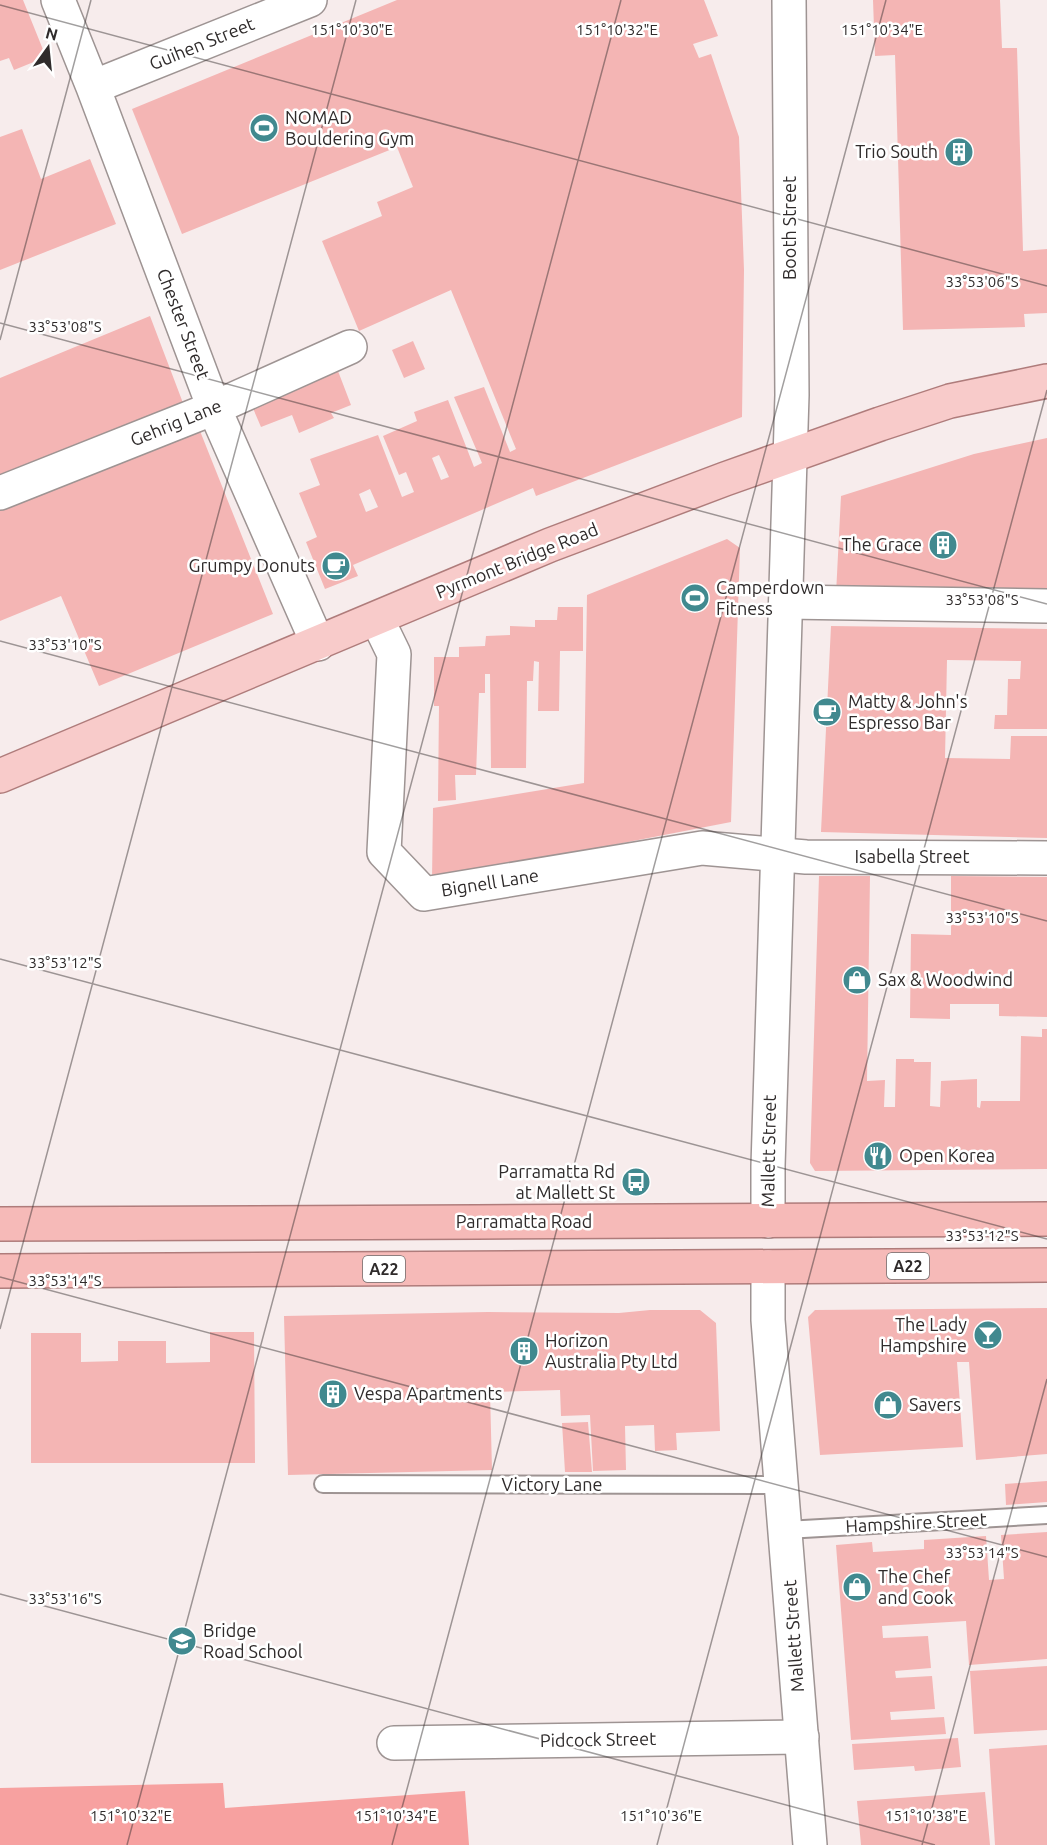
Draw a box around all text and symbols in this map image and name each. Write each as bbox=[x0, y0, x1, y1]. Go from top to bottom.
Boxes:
street label: Guihen Street bbox=[146, 13, 257, 73]
north arrow bbox=[18, 18, 78, 78]
text: 151°10'30"E bbox=[311, 21, 393, 38]
text: 151°10'32"E bbox=[576, 21, 658, 38]
text: 151°10'34"E bbox=[841, 21, 923, 38]
text: N bbox=[44, 23, 60, 44]
place label: NOMAD Bouldering Gym bbox=[285, 107, 414, 148]
sports icon: NOMAD Bouldering Gym bbox=[248, 112, 280, 144]
building icon: Trio South bbox=[943, 136, 975, 168]
place label: Trio South bbox=[855, 141, 938, 161]
street label: Booth Street bbox=[779, 176, 799, 280]
street label: Chester Street bbox=[154, 265, 214, 382]
text: 33°53'06"S bbox=[945, 273, 1019, 290]
text: 33°53'08"S bbox=[28, 318, 102, 335]
street label: Gehrig Lane bbox=[127, 395, 224, 449]
street label: Pyrmont Bridge Road bbox=[433, 518, 601, 602]
building icon: The Grace bbox=[927, 529, 959, 561]
place label: The Grace bbox=[841, 534, 922, 554]
cafe icon: Grumpy Donuts bbox=[320, 550, 352, 582]
place label: Grumpy Donuts bbox=[188, 555, 315, 575]
place label: Camperdown Fitness bbox=[716, 577, 824, 618]
sports icon: Camperdown Fitness bbox=[679, 582, 711, 614]
text: 33°53'08"S bbox=[945, 591, 1019, 608]
text: 33°53'10"S bbox=[28, 636, 102, 653]
place label: Matty & John's Espresso Bar bbox=[848, 691, 968, 732]
cafe icon: Matty & John's Espresso Bar bbox=[811, 696, 843, 728]
street label: Isabella Street bbox=[854, 846, 970, 866]
street label: Bignell Lane bbox=[440, 864, 540, 900]
text: 33°53'10"S bbox=[945, 909, 1019, 926]
text: 33°53'12"S bbox=[28, 954, 102, 971]
shop icon: Sax & Woodwind bbox=[841, 964, 873, 996]
place label: Sax & Woodwind bbox=[878, 969, 1013, 989]
street label: Mallett Street bbox=[757, 1094, 779, 1208]
restaurant icon: Open Korea bbox=[862, 1140, 894, 1172]
place label: Open Korea bbox=[899, 1145, 995, 1165]
place label: Parramatta Rd at Mallett St bbox=[498, 1161, 615, 1202]
bus stop icon: Parramatta Rd at Mallett St bbox=[620, 1166, 652, 1198]
street label: Parramatta Road bbox=[456, 1211, 592, 1231]
text: 33°53'12"S bbox=[945, 1227, 1019, 1244]
road number: A22 bbox=[887, 1253, 929, 1279]
road number: A22 bbox=[363, 1256, 405, 1282]
text: 33°53'14"S bbox=[28, 1272, 102, 1289]
place label: The Lady Hampshire bbox=[880, 1314, 967, 1355]
bar icon: The Lady Hampshire bbox=[972, 1319, 1004, 1351]
place label: Horizon Australia Pty Ltd bbox=[545, 1330, 678, 1371]
building icon: Horizon Australia Pty Ltd bbox=[508, 1335, 540, 1367]
building icon: Vespa Apartments bbox=[317, 1378, 349, 1410]
place label: Vespa Apartments bbox=[354, 1383, 503, 1403]
shop icon: Savers bbox=[872, 1389, 904, 1421]
place label: Savers bbox=[909, 1394, 961, 1414]
street label: Victory Lane bbox=[502, 1474, 602, 1494]
street label: Hampshire Street bbox=[845, 1508, 987, 1536]
text: 33°53'14"S bbox=[945, 1544, 1019, 1561]
place label: The Chef and Cook bbox=[878, 1566, 953, 1607]
shop icon: The Chef and Cook bbox=[841, 1571, 873, 1603]
street label: Mallett Street bbox=[779, 1579, 807, 1693]
text: 33°53'16"S bbox=[28, 1590, 102, 1607]
place label: Bridge Road School bbox=[203, 1620, 303, 1661]
school or university icon: Bridge Road School bbox=[166, 1625, 198, 1657]
street label: Pidcock Street bbox=[540, 1728, 656, 1750]
text: 151°10'32"E bbox=[90, 1807, 172, 1824]
text: 151°10'34"E bbox=[355, 1807, 437, 1824]
text: 151°10'36"E bbox=[620, 1807, 702, 1824]
text: 151°10'38"E bbox=[885, 1807, 967, 1824]

